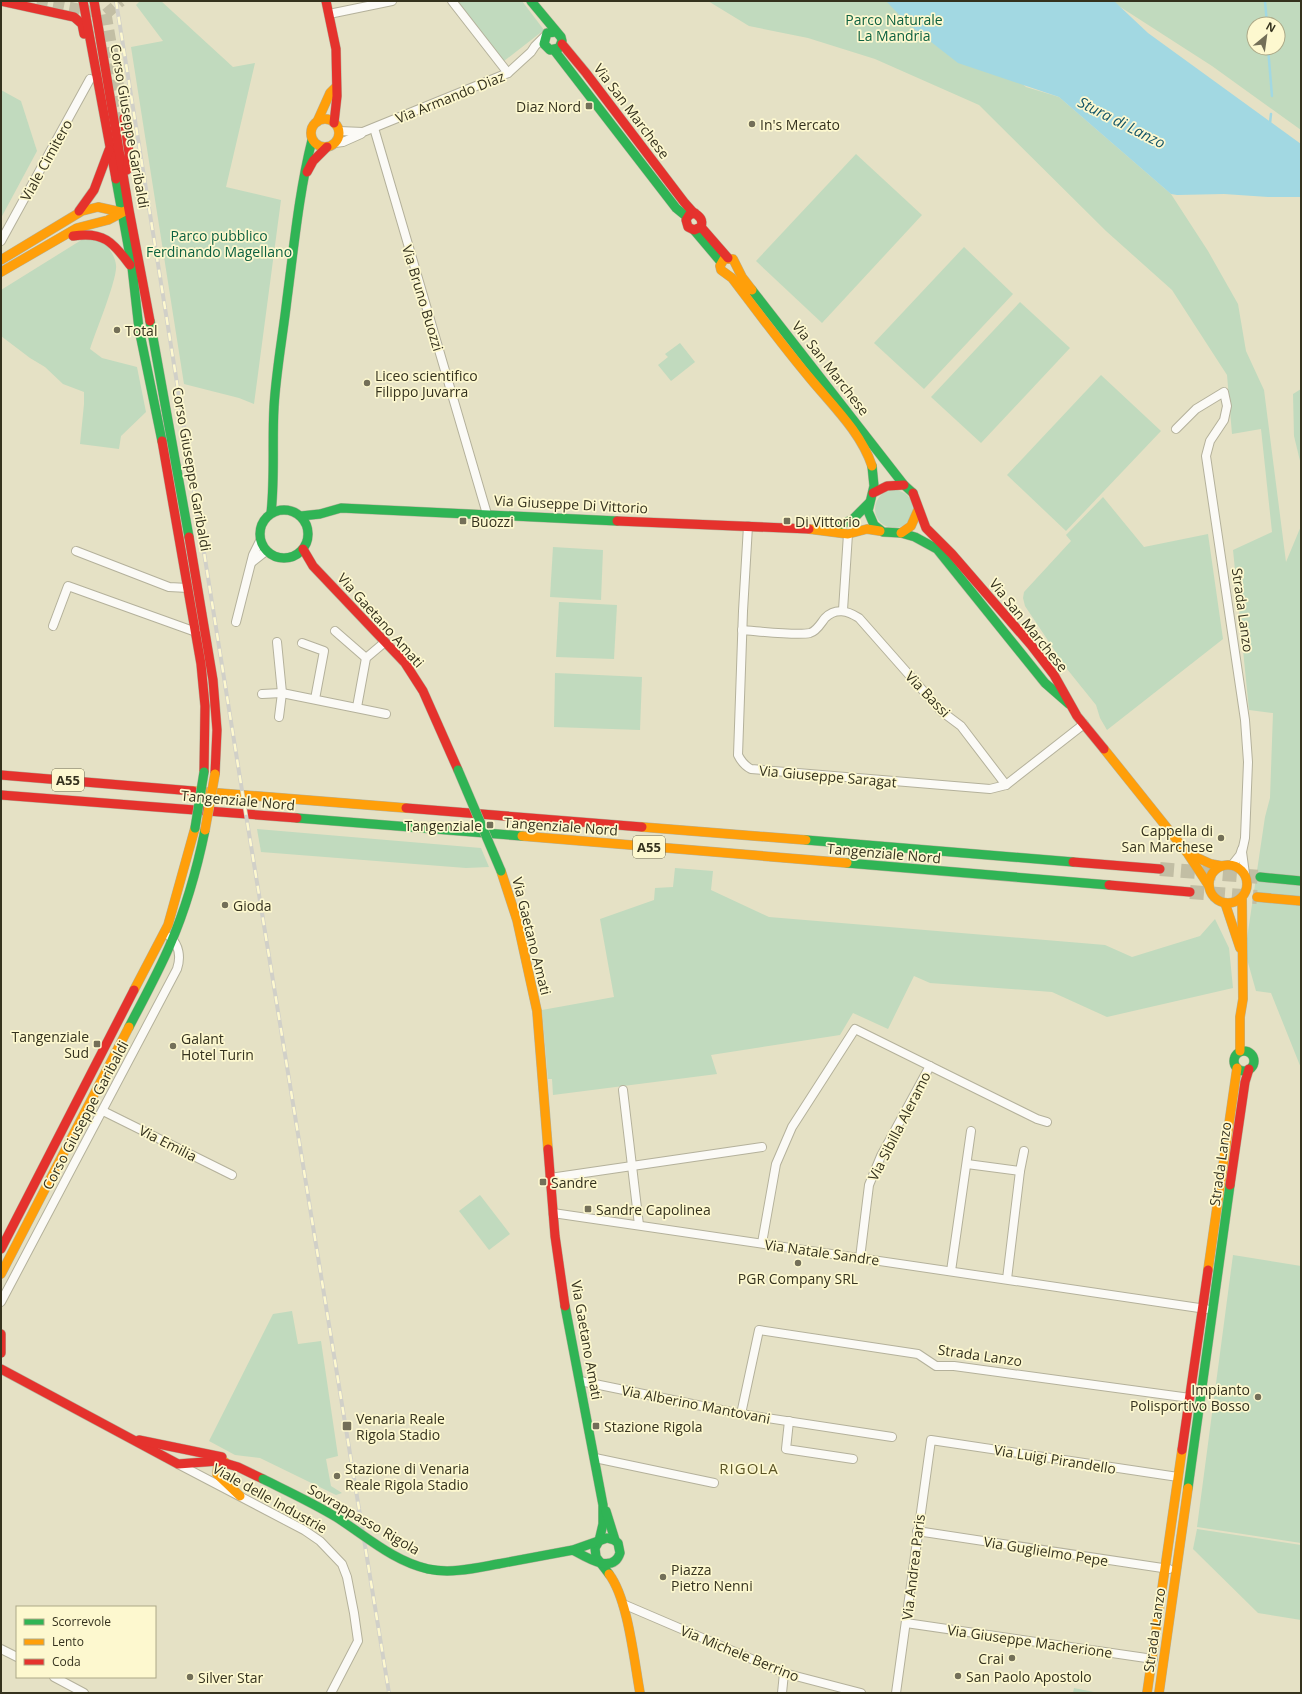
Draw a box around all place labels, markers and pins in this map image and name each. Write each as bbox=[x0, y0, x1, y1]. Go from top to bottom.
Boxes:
place label: Diaz Nord bbox=[516, 97, 581, 116]
marker: Diaz Nord bbox=[584, 101, 594, 111]
place label: In's Mercato bbox=[760, 115, 840, 134]
marker: In's Mercato bbox=[747, 119, 757, 129]
place label: Total bbox=[125, 321, 157, 340]
marker: Total bbox=[112, 325, 122, 335]
place label: Liceo scientifico Filippo Juvarra bbox=[375, 366, 478, 401]
marker: Liceo scientifico Filippo Juvarra bbox=[362, 378, 372, 388]
place label: Buozzi bbox=[471, 512, 514, 531]
place label: Di Vittorio bbox=[795, 512, 860, 531]
marker: Buozzi bbox=[458, 516, 468, 526]
marker: Di Vittorio bbox=[782, 516, 792, 526]
place label: Tangenziale bbox=[405, 816, 482, 835]
marker: Tangenziale bbox=[485, 820, 495, 830]
place label: Cappella di San Marchese bbox=[1122, 821, 1213, 856]
marker: Cappella di San Marchese bbox=[1216, 833, 1226, 843]
place label: Gioda bbox=[233, 896, 271, 915]
marker: Gioda bbox=[220, 900, 230, 910]
place label: Tangenziale Sud bbox=[12, 1027, 89, 1062]
place label: Galant Hotel Turin bbox=[181, 1029, 254, 1064]
marker: Tangenziale Sud bbox=[92, 1039, 102, 1049]
marker: Galant Hotel Turin bbox=[168, 1041, 178, 1051]
place label: Sandre bbox=[551, 1173, 597, 1192]
marker: Sandre bbox=[538, 1177, 548, 1187]
place label: Sandre Capolinea bbox=[596, 1200, 711, 1219]
marker: Sandre Capolinea bbox=[583, 1204, 593, 1214]
marker: PGR Company SRL bbox=[793, 1258, 803, 1268]
place label: PGR Company SRL bbox=[738, 1269, 858, 1288]
place label: Impianto Polisportivo Bosso bbox=[1130, 1380, 1250, 1415]
marker: Impianto Polisportivo Bosso bbox=[1253, 1392, 1263, 1402]
place label: Venaria Reale Rigola Stadio bbox=[356, 1409, 445, 1444]
place label: Stazione Rigola bbox=[604, 1417, 703, 1436]
marker: Venaria Reale Rigola Stadio bbox=[341, 1420, 353, 1432]
marker: Stazione Rigola bbox=[591, 1421, 601, 1431]
place label: Stazione di Venaria Reale Rigola Stadio bbox=[345, 1459, 469, 1494]
marker: Stazione di Venaria Reale Rigola Stadio bbox=[332, 1471, 342, 1481]
place label: Piazza Pietro Nenni bbox=[671, 1560, 753, 1595]
marker: Piazza Pietro Nenni bbox=[658, 1572, 668, 1582]
place label: Crai bbox=[978, 1649, 1004, 1668]
marker: Crai bbox=[1007, 1653, 1017, 1663]
place label: San Paolo Apostolo bbox=[966, 1667, 1092, 1686]
place label: Silver Star bbox=[198, 1668, 263, 1687]
marker: San Paolo Apostolo bbox=[953, 1671, 963, 1681]
marker: Silver Star bbox=[185, 1672, 195, 1682]

